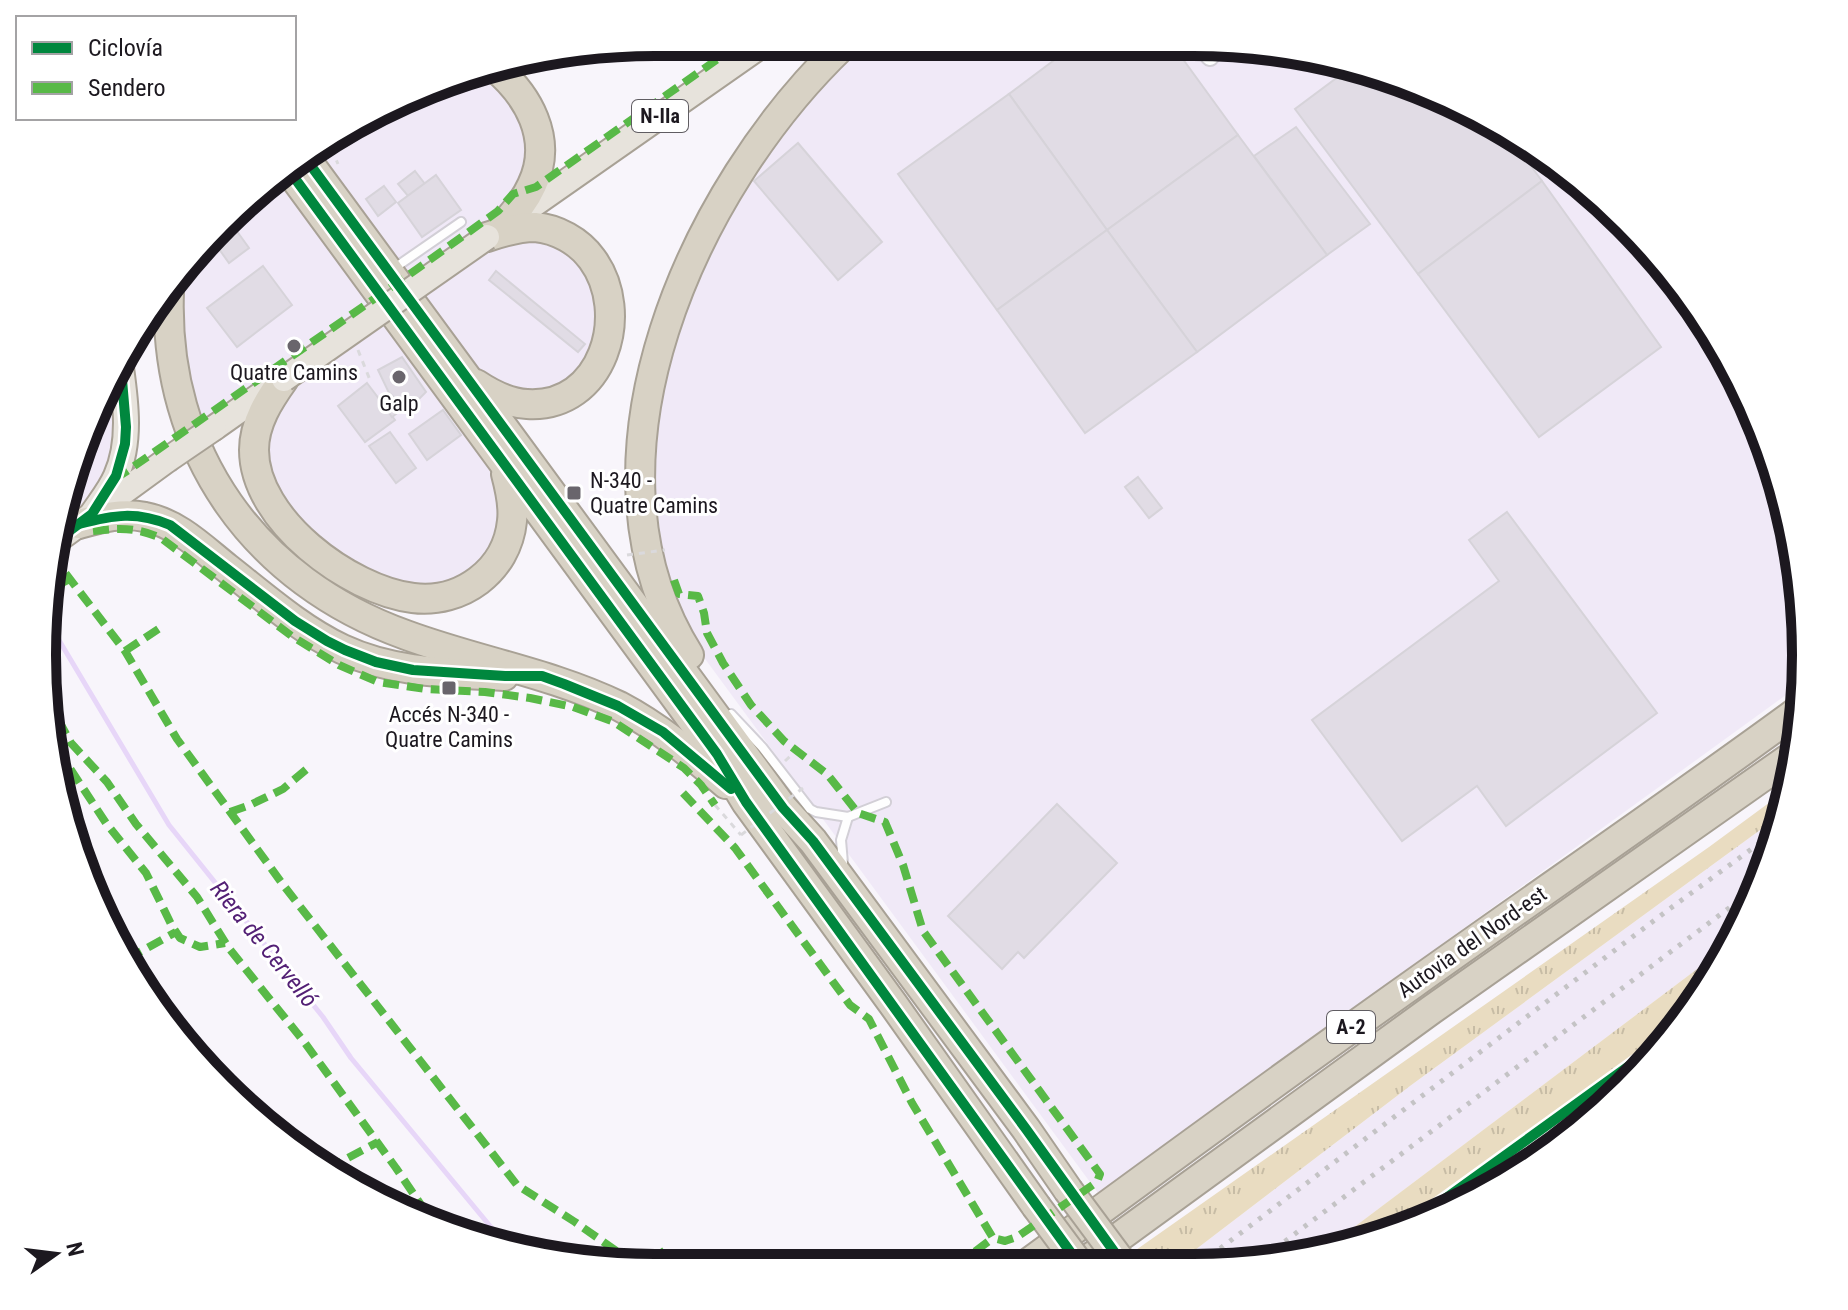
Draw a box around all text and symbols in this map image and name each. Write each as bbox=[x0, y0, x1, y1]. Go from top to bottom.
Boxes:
legend bbox=[16, 16, 296, 120]
text: Ciclovía bbox=[88, 34, 163, 62]
text: Sendero bbox=[88, 74, 166, 102]
road number: N-IIa bbox=[632, 100, 688, 132]
marker: Quatre Camins bbox=[285, 337, 303, 355]
place label: Quatre Camins bbox=[230, 360, 358, 385]
marker: Galp bbox=[390, 368, 408, 386]
place label: Galp bbox=[379, 391, 419, 416]
place label: N-340 - Quatre Camins bbox=[590, 468, 718, 518]
marker: N-340 - Quatre Camins bbox=[565, 484, 583, 502]
marker: Accés N-340 - Quatre Camins bbox=[440, 679, 458, 697]
place label: Accés N-340 - Quatre Camins bbox=[385, 702, 513, 752]
water label: Riera de Cervelló bbox=[205, 875, 324, 1013]
street label: Autovia del Nord-est bbox=[1393, 881, 1551, 1003]
road number: A-2 bbox=[1327, 1011, 1375, 1043]
north arrow bbox=[16, 1214, 96, 1294]
text: N bbox=[61, 1240, 89, 1259]

